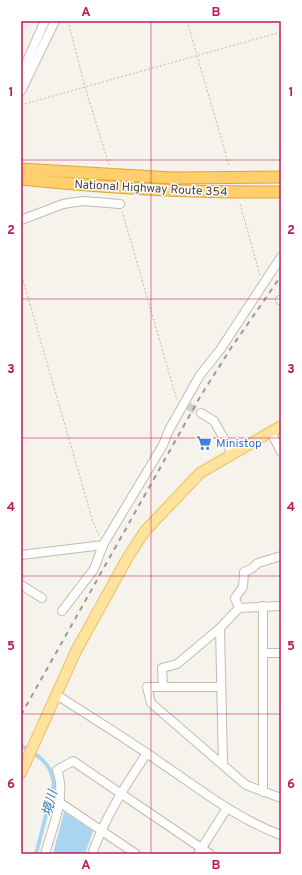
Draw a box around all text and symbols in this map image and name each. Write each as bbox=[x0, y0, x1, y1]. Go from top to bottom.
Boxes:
text: A bbox=[81, 5, 91, 21]
text: B bbox=[212, 5, 221, 21]
text: 1 bbox=[8, 85, 14, 101]
text: 1 bbox=[288, 85, 294, 101]
street label: National Highway Route 354 bbox=[74, 177, 228, 201]
text: 2 bbox=[7, 223, 15, 239]
text: 2 bbox=[287, 223, 295, 239]
text: 3 bbox=[7, 362, 15, 378]
text: 3 bbox=[287, 362, 295, 378]
supermarket icon: Ministop bbox=[195, 434, 213, 452]
place label: Ministop bbox=[216, 436, 262, 452]
text: 4 bbox=[7, 500, 15, 516]
text: 4 bbox=[287, 500, 295, 516]
text: 5 bbox=[7, 639, 15, 655]
text: 5 bbox=[287, 639, 295, 655]
text: 6 bbox=[7, 777, 15, 793]
text: 6 bbox=[287, 777, 295, 793]
water label: 境川 bbox=[40, 787, 63, 818]
text: A bbox=[81, 858, 91, 874]
text: B bbox=[212, 858, 221, 874]

